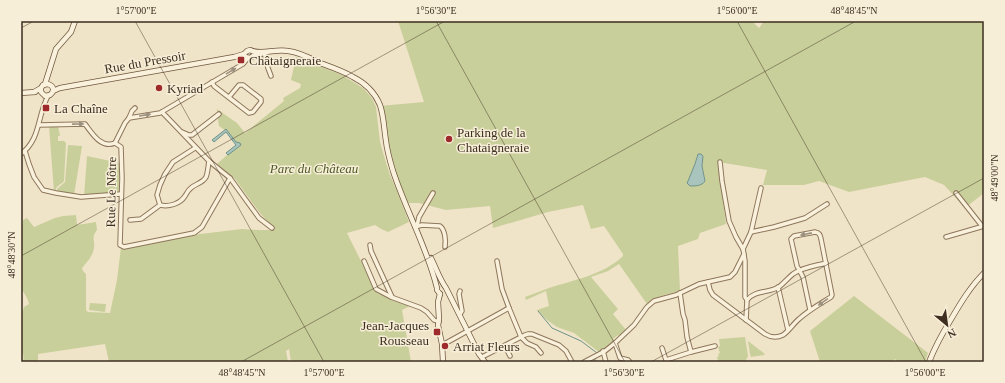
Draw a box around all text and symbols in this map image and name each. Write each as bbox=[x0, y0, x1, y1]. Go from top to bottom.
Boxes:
text: 1°57'00"E bbox=[116, 5, 157, 16]
text: 1°56'30"E bbox=[416, 5, 457, 16]
text: 1°56'00"E bbox=[717, 5, 758, 16]
text: 48°48'45"N bbox=[830, 5, 878, 16]
street label: Rue du Pressoir bbox=[103, 47, 187, 77]
place label: Châtaigneraie bbox=[249, 53, 321, 68]
marker: Châtaigneraie bbox=[236, 55, 246, 65]
one-way arrow bbox=[225, 67, 237, 74]
place label: Kyriad bbox=[167, 81, 204, 96]
marker: Kyriad bbox=[154, 83, 164, 93]
place label: La Chaîne bbox=[54, 101, 108, 116]
marker: La Chaîne bbox=[41, 103, 51, 113]
one-way arrow bbox=[139, 112, 151, 118]
one-way arrow bbox=[72, 121, 85, 127]
place label: Parking de la Chataigneraie bbox=[457, 125, 529, 155]
marker: Parking de la Chataigneraie bbox=[444, 134, 454, 144]
text: 48°49'00"N bbox=[989, 154, 1000, 202]
street label: Rue Le Nôtre bbox=[103, 156, 119, 228]
park label: Parc du Château bbox=[269, 161, 359, 176]
text: 48°48'30"N bbox=[6, 231, 17, 279]
one-way arrow bbox=[800, 231, 812, 237]
one-way arrow bbox=[818, 298, 829, 306]
north arrow bbox=[927, 305, 967, 345]
place label: Jean-Jacques Rousseau bbox=[361, 318, 429, 348]
marker: Jean-Jacques Rousseau bbox=[432, 327, 442, 337]
text: N bbox=[945, 327, 958, 341]
place label: Arriat Fleurs bbox=[453, 339, 520, 354]
marker: Arriat Fleurs bbox=[440, 341, 450, 351]
text: 48°48'45"N bbox=[218, 367, 266, 378]
text: 1°57'00"E bbox=[304, 367, 345, 378]
text: 1°56'30"E bbox=[604, 367, 645, 378]
text: 1°56'00"E bbox=[905, 367, 946, 378]

